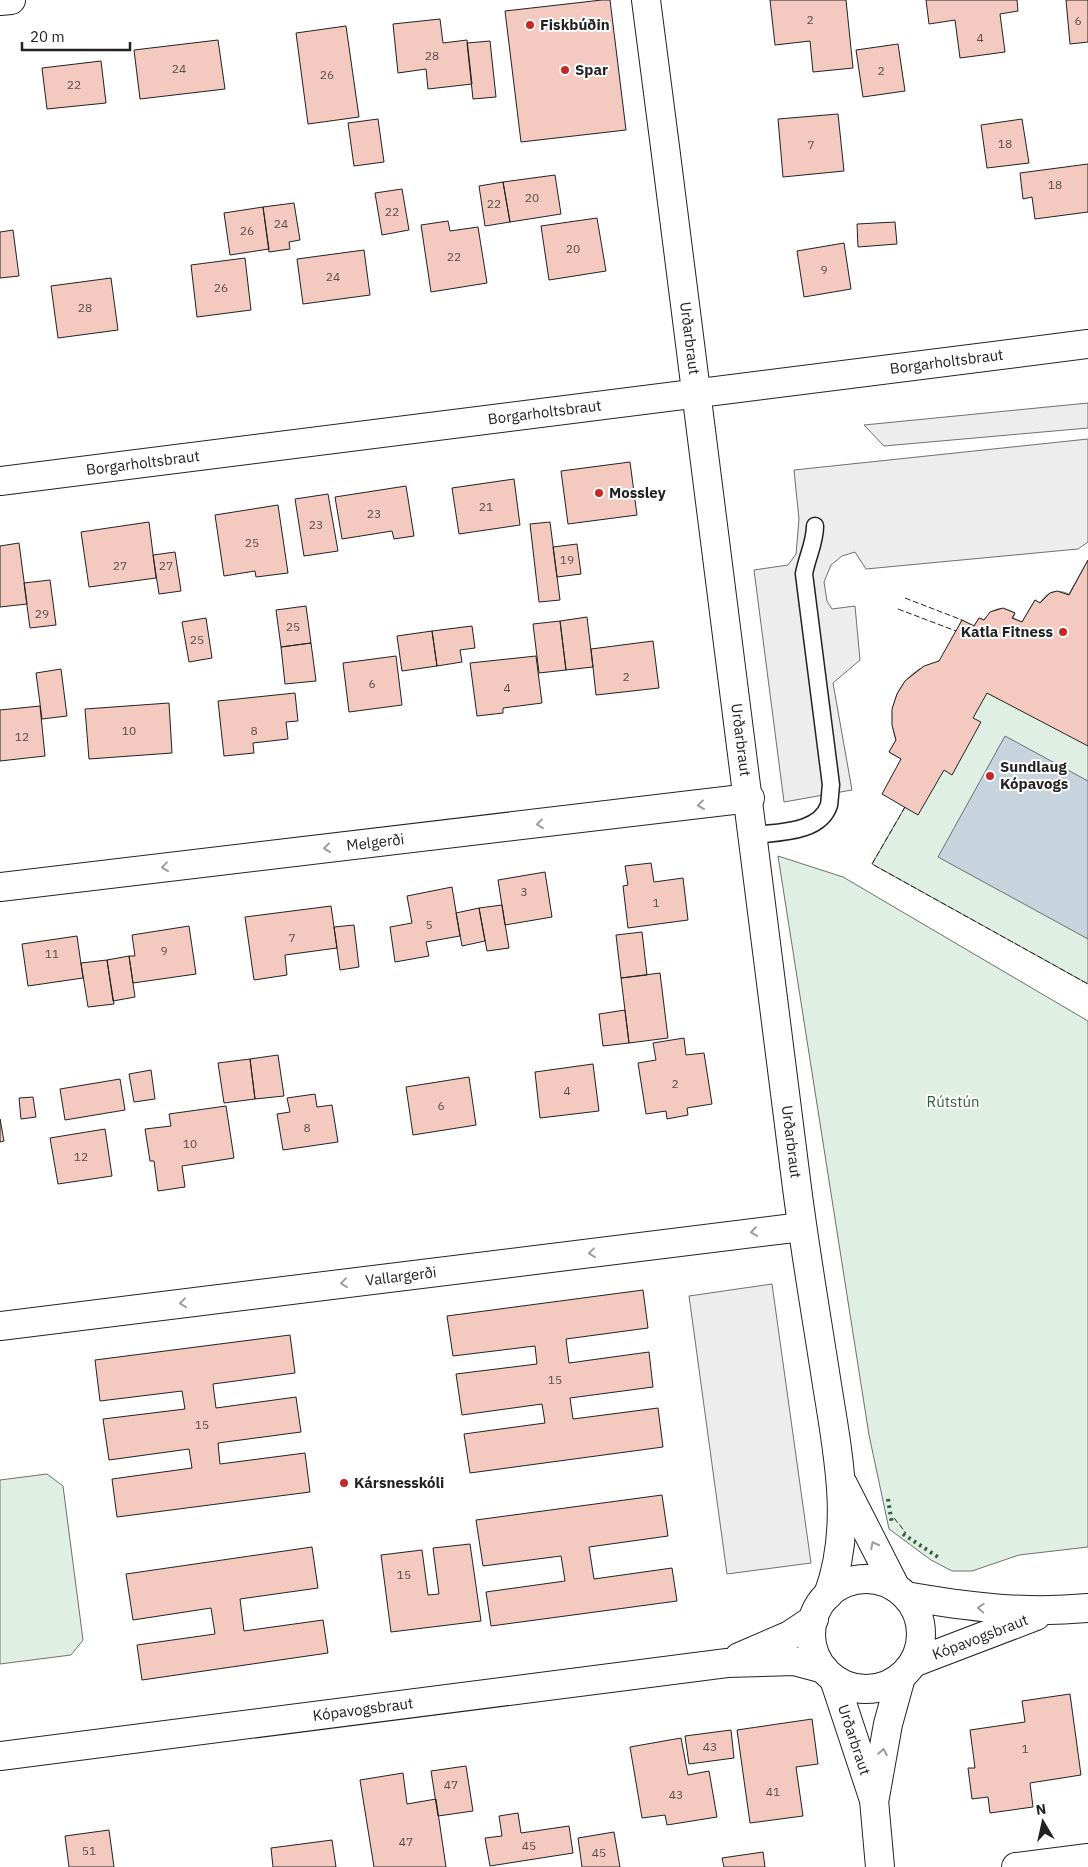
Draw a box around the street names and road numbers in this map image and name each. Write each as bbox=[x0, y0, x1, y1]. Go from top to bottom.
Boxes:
street label: Urðarbraut bbox=[676, 300, 704, 376]
street label: Borgarholtsbraut bbox=[889, 345, 1004, 378]
street label: Borgarholtsbraut bbox=[487, 395, 603, 428]
street label: Borgarholtsbraut bbox=[85, 446, 201, 479]
street label: Urðarbraut bbox=[727, 702, 755, 777]
street label: Melgerði bbox=[345, 829, 405, 855]
street label: Urðarbraut bbox=[778, 1104, 806, 1179]
street label: Vallargerði bbox=[364, 1262, 438, 1290]
street label: Kópavogsbraut bbox=[930, 1610, 1031, 1664]
street label: Kópavogsbraut bbox=[312, 1693, 414, 1725]
street label: Urðarbraut bbox=[834, 1702, 875, 1777]

